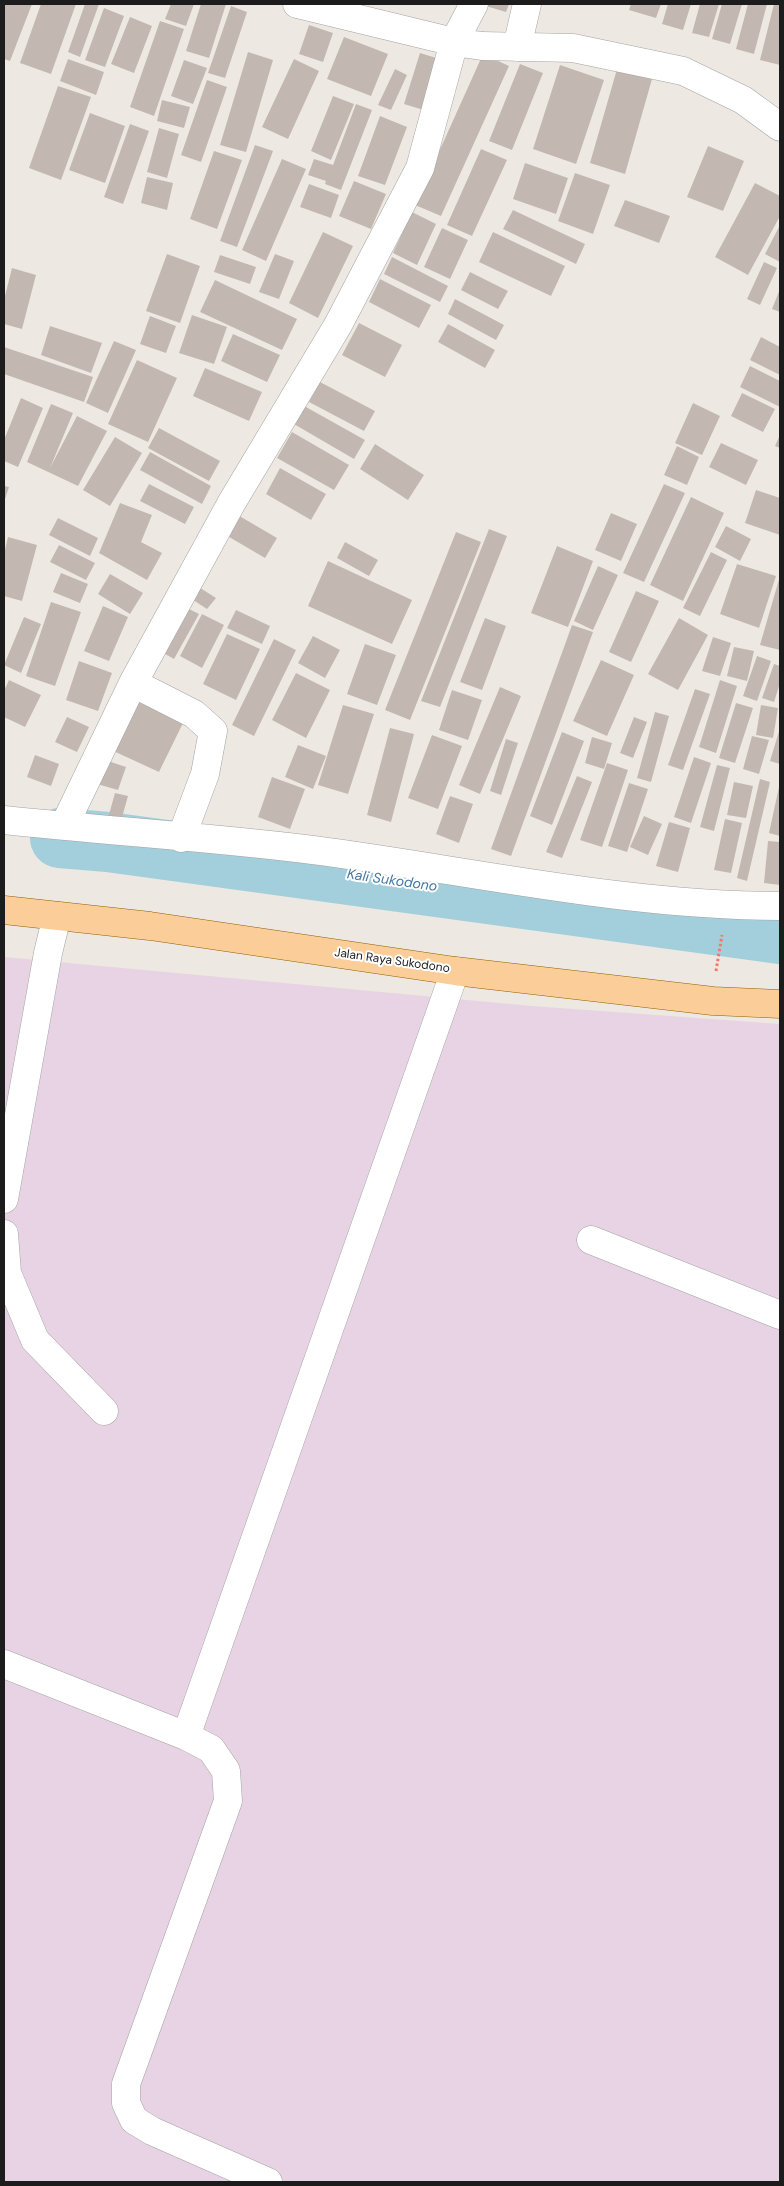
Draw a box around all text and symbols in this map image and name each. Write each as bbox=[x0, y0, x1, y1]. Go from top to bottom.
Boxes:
water label: Kali Sukodono bbox=[346, 866, 438, 896]
street label: Jalan Raya Sukodono bbox=[333, 946, 451, 976]

